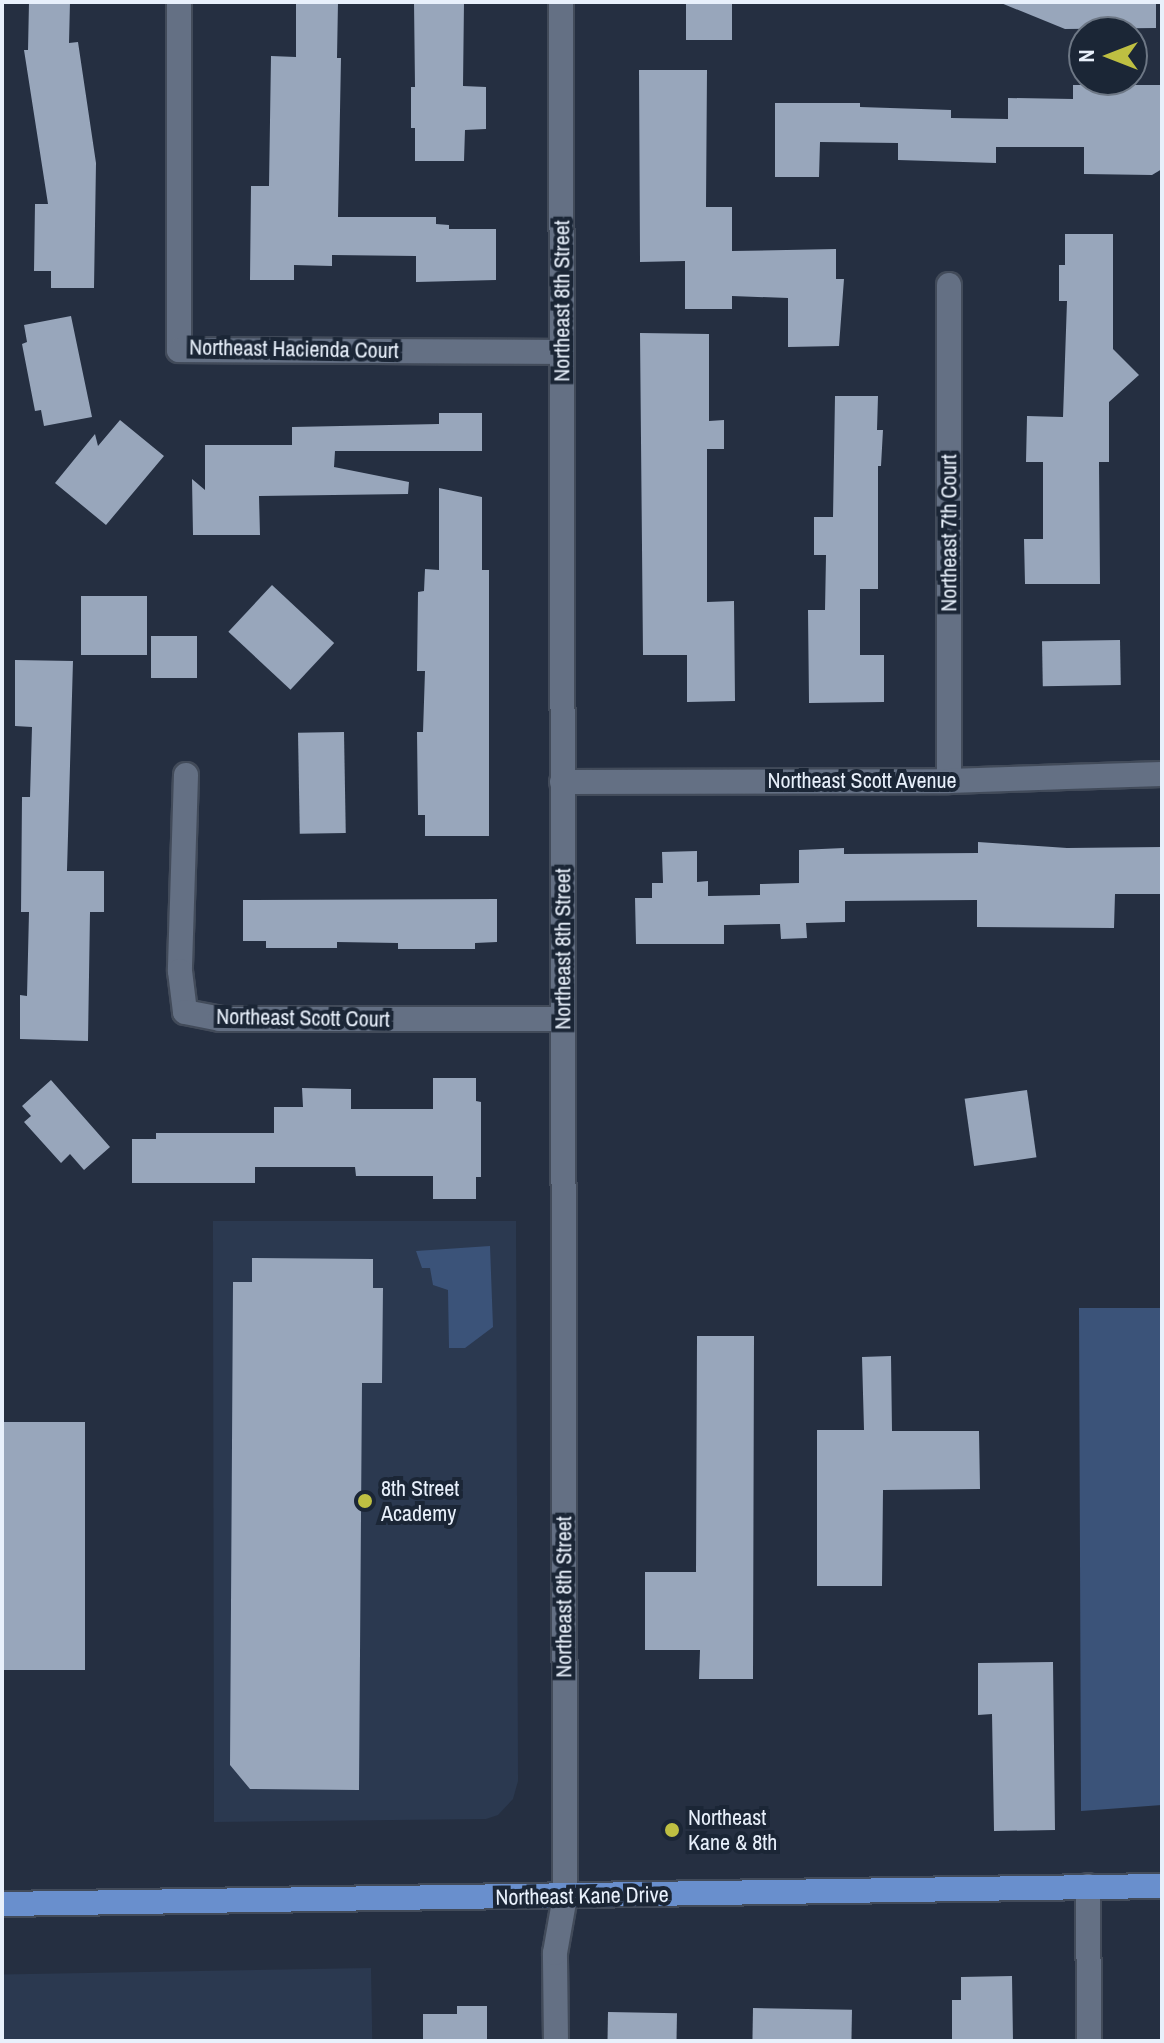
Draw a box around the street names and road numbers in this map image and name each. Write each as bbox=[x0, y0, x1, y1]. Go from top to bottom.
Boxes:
street label: Northeast 8th Street bbox=[549, 220, 575, 382]
street label: Northeast Hacienda Court bbox=[189, 334, 399, 364]
street label: Northeast 7th Court bbox=[936, 454, 962, 612]
street label: Northeast Scott Avenue bbox=[767, 768, 957, 794]
street label: Northeast 8th Street bbox=[550, 868, 576, 1030]
street label: Northeast Scott Court bbox=[216, 1003, 390, 1033]
street label: Northeast 8th Street bbox=[551, 1516, 577, 1678]
street label: Northeast Kane Drive bbox=[495, 1881, 669, 1911]

